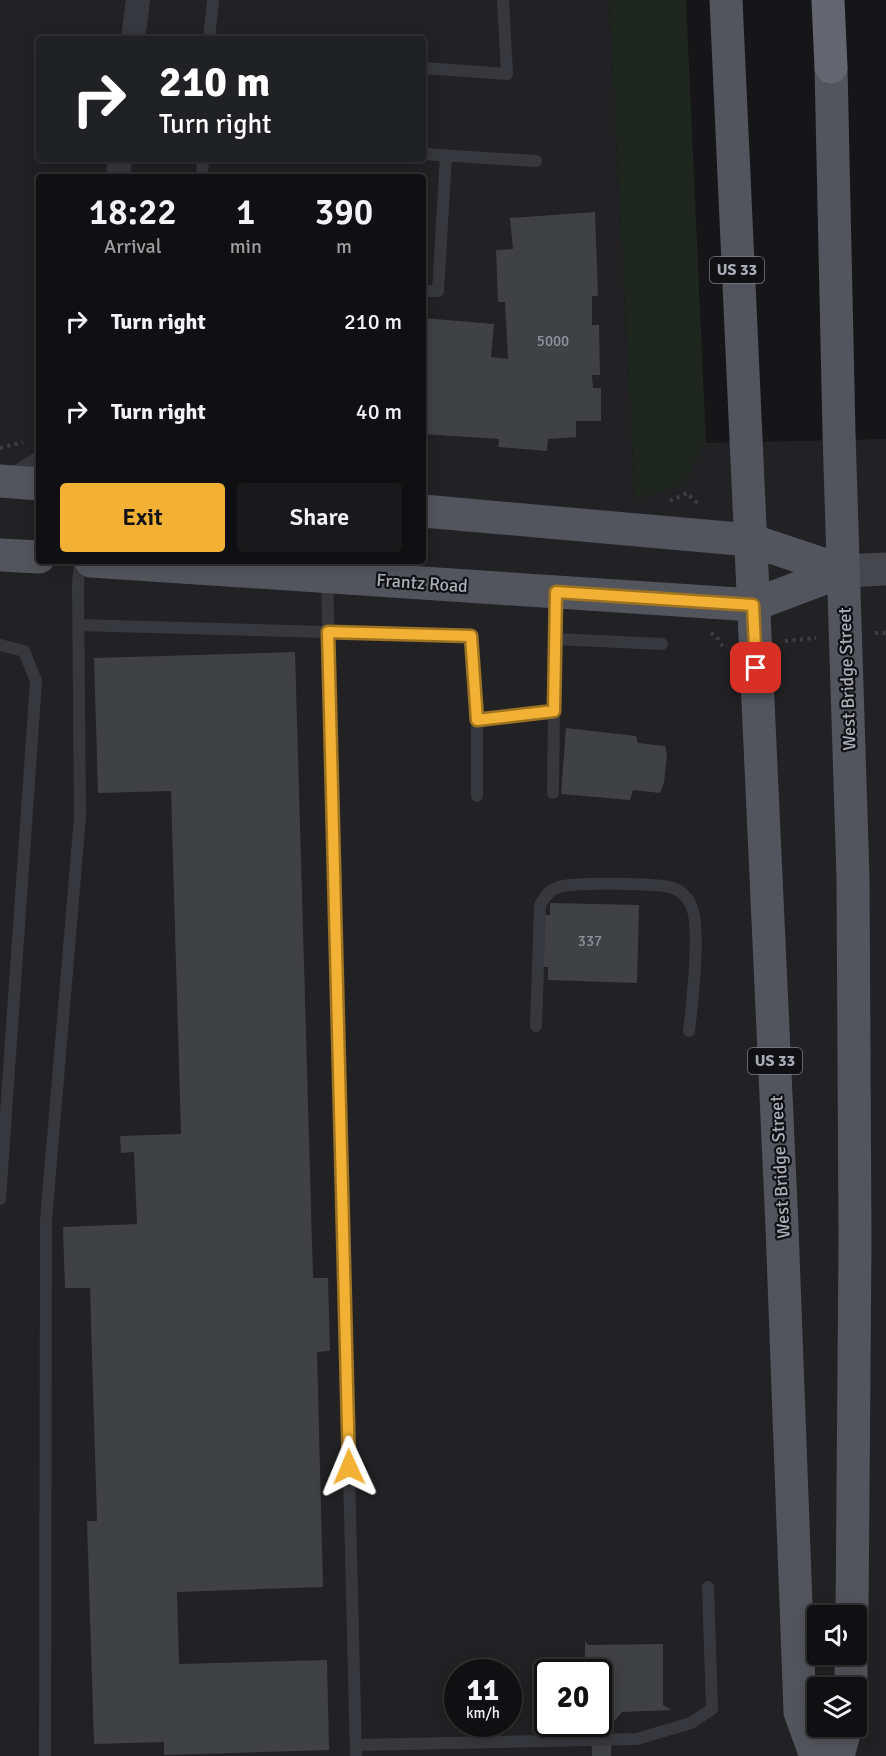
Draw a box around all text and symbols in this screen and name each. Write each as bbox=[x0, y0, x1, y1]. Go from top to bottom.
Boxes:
text: 210 m bbox=[159, 57, 270, 108]
icon: right bbox=[60, 60, 138, 138]
text: Turn right bbox=[159, 108, 272, 141]
text: 18:22 bbox=[89, 190, 177, 235]
text: 1 bbox=[236, 190, 256, 235]
text: 390 bbox=[315, 190, 373, 235]
text: Arrival bbox=[104, 234, 162, 259]
text: min bbox=[230, 234, 262, 259]
text: m bbox=[336, 234, 352, 259]
road number: US 33 bbox=[710, 257, 764, 283]
icon: right bbox=[60, 305, 93, 338]
text: Turn right bbox=[111, 308, 206, 335]
text: 210 m bbox=[344, 308, 402, 335]
house number: 5000 bbox=[537, 332, 569, 350]
icon: right bbox=[60, 395, 93, 428]
text: Turn right bbox=[111, 398, 206, 425]
text: 40 m bbox=[356, 398, 402, 425]
button: Exit bbox=[60, 483, 225, 552]
button: Share bbox=[237, 483, 402, 552]
street label: Frantz Road bbox=[376, 569, 468, 597]
street label: West Bridge Street bbox=[834, 607, 860, 751]
pin bbox=[730, 642, 781, 693]
icon: arrive bbox=[739, 651, 772, 684]
house number: 337 bbox=[578, 932, 602, 950]
road number: US 33 bbox=[748, 1048, 802, 1074]
street label: West Bridge Street bbox=[765, 1095, 795, 1239]
position arrow bbox=[317, 1435, 381, 1499]
map controls bbox=[807, 1605, 867, 1737]
button: sound bbox=[807, 1605, 867, 1665]
speed limit sign: 20 bbox=[534, 1659, 612, 1737]
text: 11 bbox=[467, 1672, 499, 1709]
button: layers bbox=[807, 1677, 867, 1737]
text: km/h bbox=[466, 1704, 500, 1722]

